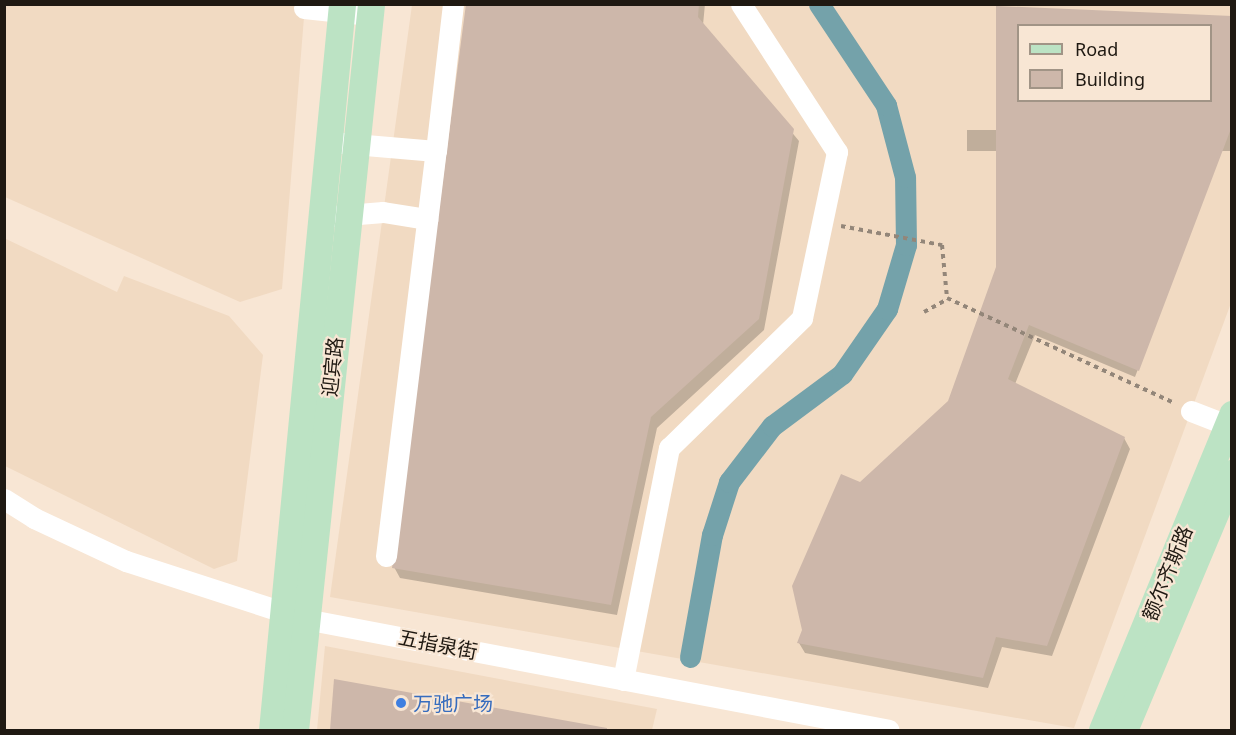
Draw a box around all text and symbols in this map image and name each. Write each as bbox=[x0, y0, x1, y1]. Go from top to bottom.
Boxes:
legend bbox=[1017, 24, 1212, 102]
text: Road bbox=[1075, 37, 1118, 61]
text: Building bbox=[1075, 67, 1145, 91]
street label: 迎宾路 bbox=[317, 336, 347, 398]
street label: 额尔齐斯路 bbox=[1137, 522, 1197, 624]
street label: 五指泉街 bbox=[396, 625, 480, 663]
place label: 万驰广场 bbox=[413, 691, 493, 715]
marker: 万驰广场 bbox=[394, 696, 408, 710]

